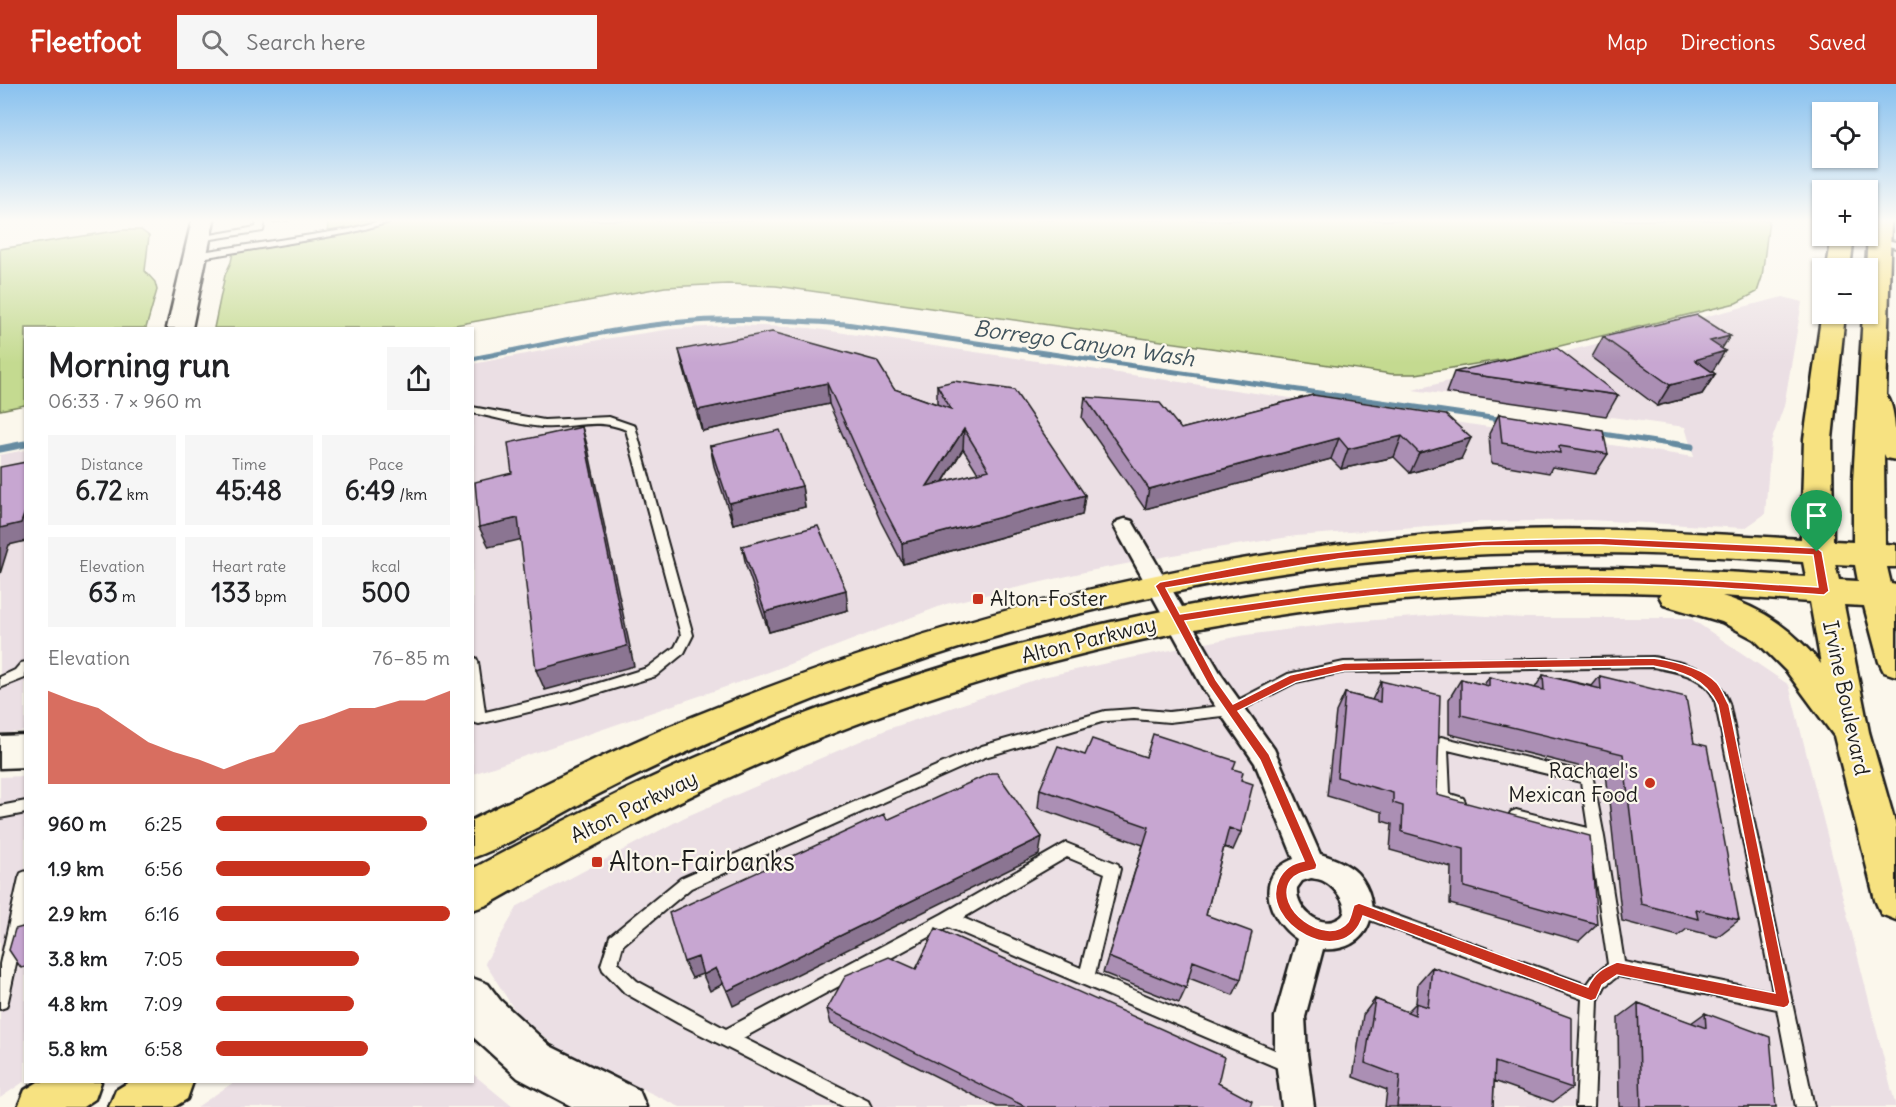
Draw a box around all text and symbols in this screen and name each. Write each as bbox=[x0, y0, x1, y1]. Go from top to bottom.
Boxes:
search box bbox=[177, 15, 597, 69]
text: Fleetfoot bbox=[30, 24, 141, 60]
icon: search bbox=[198, 26, 231, 59]
text: Search here bbox=[246, 28, 366, 56]
text: Map bbox=[1607, 29, 1648, 56]
text: Directions bbox=[1681, 29, 1775, 56]
text: Saved bbox=[1808, 29, 1866, 56]
map controls bbox=[1812, 102, 1878, 324]
button: locate bbox=[1812, 102, 1878, 168]
button: + bbox=[1812, 180, 1878, 246]
button: − bbox=[1812, 258, 1878, 324]
water label: Borrego Canyon Wash bbox=[972, 314, 1197, 373]
text: Morning run bbox=[48, 344, 230, 386]
button: share bbox=[387, 347, 450, 410]
text: 06:33 · 7 × 960 m bbox=[48, 388, 202, 413]
text: Distance bbox=[81, 454, 143, 474]
text: Time bbox=[232, 454, 266, 474]
text: Pace bbox=[369, 454, 403, 474]
text: 6.72 bbox=[75, 474, 123, 507]
text: 45:48 bbox=[216, 474, 282, 507]
text: 6:49 bbox=[345, 474, 396, 507]
text: km bbox=[123, 484, 149, 504]
text: /km bbox=[396, 484, 427, 504]
pin bbox=[1791, 490, 1842, 552]
icon: arrive bbox=[1800, 499, 1833, 532]
text: Elevation bbox=[79, 556, 145, 576]
text: Heart rate bbox=[212, 556, 286, 576]
text: kcal bbox=[372, 556, 400, 576]
text: 63 bbox=[88, 576, 118, 609]
text: 133 bbox=[211, 576, 251, 609]
text: 500 bbox=[361, 576, 411, 609]
place label: Alton-Foster bbox=[990, 585, 1108, 612]
text: m bbox=[118, 586, 136, 606]
text: bpm bbox=[251, 586, 287, 606]
marker: Alton-Foster bbox=[971, 592, 985, 606]
street label: Alton Parkway bbox=[1019, 610, 1159, 669]
street label: Irvine Boulevard bbox=[1817, 618, 1876, 778]
text: Elevation bbox=[48, 645, 130, 670]
text: 76–85 m bbox=[372, 645, 450, 670]
place label: Rachael's Mexican Food bbox=[1508, 757, 1638, 808]
street label: Alton Parkway bbox=[566, 764, 702, 849]
marker: Rachael's Mexican Food bbox=[1643, 776, 1657, 790]
text: 960 m bbox=[48, 811, 107, 836]
text: 6:25 bbox=[144, 811, 183, 836]
place label: Alton-Fairbanks bbox=[609, 845, 795, 878]
marker: Alton-Fairbanks bbox=[590, 855, 604, 869]
text: 1.9 km bbox=[48, 856, 104, 881]
text: 6:56 bbox=[144, 856, 183, 881]
text: 2.9 km bbox=[48, 901, 107, 926]
text: 6:16 bbox=[144, 901, 180, 926]
text: 3.8 km bbox=[48, 946, 108, 971]
text: 7:05 bbox=[144, 946, 183, 971]
text: 4.8 km bbox=[48, 991, 108, 1016]
text: 7:09 bbox=[144, 991, 183, 1016]
text: 5.8 km bbox=[48, 1036, 108, 1061]
text: 6:58 bbox=[144, 1036, 183, 1061]

